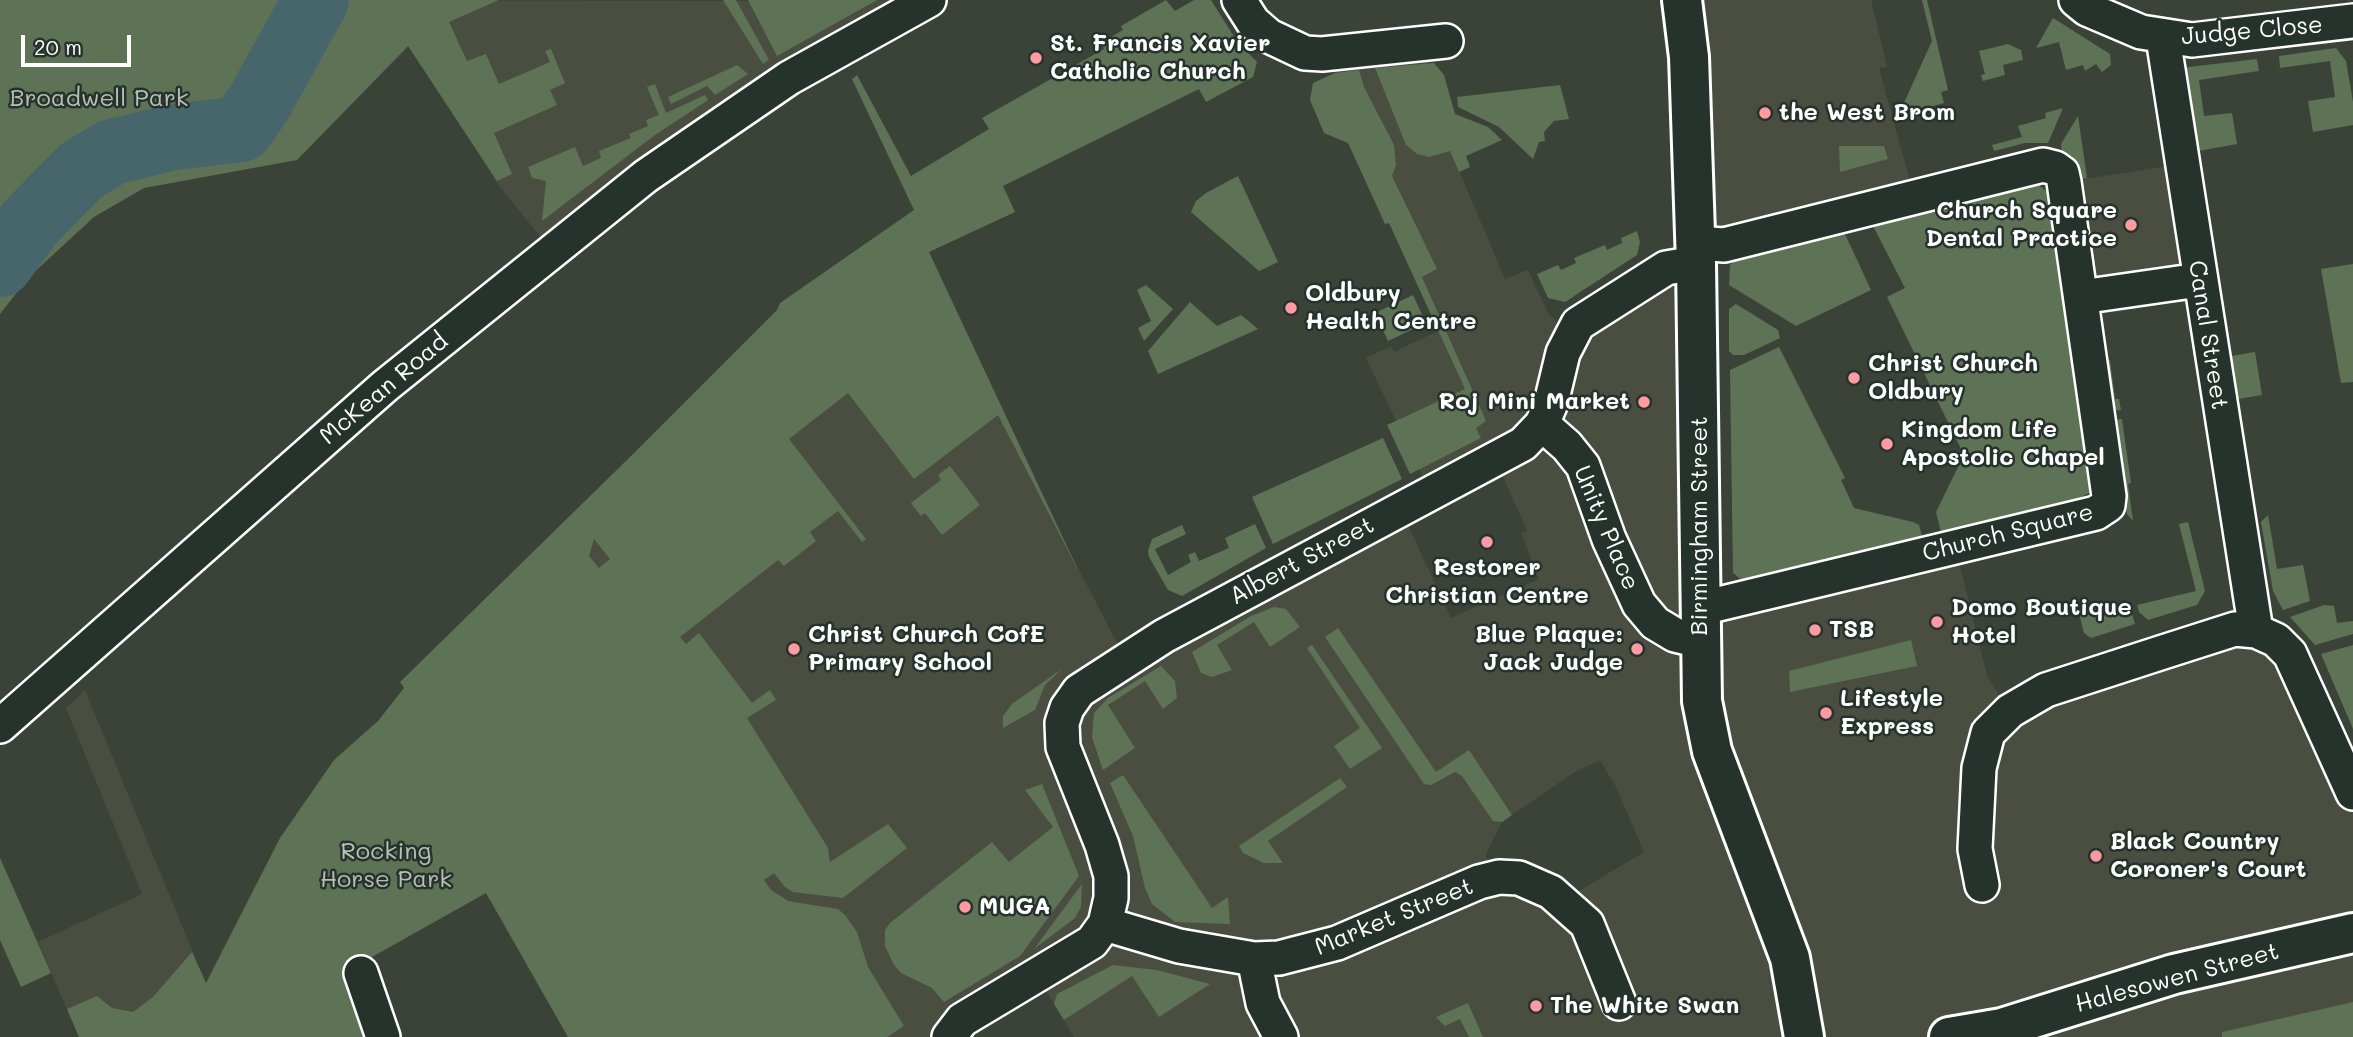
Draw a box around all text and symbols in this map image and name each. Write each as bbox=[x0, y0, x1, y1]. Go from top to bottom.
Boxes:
street label: Judge Close bbox=[2180, 10, 2324, 52]
scale bar bbox=[24, 21, 135, 65]
place label: St. Francis Xavier Catholic Church bbox=[1050, 30, 1270, 86]
text: 20 m bbox=[34, 33, 82, 60]
marker: St. Francis Xavier Catholic Church bbox=[1028, 50, 1044, 66]
park label: Broadwell Park bbox=[10, 85, 188, 113]
place label: the West Brom bbox=[1779, 99, 1955, 127]
marker: the West Brom bbox=[1757, 105, 1773, 121]
place label: Church Square Dental Practice bbox=[1926, 197, 2117, 253]
marker: Church Square Dental Practice bbox=[2123, 217, 2139, 233]
street label: Canal Street bbox=[2182, 258, 2234, 412]
place label: Oldbury Health Centre bbox=[1305, 280, 1476, 336]
marker: Oldbury Health Centre bbox=[1283, 300, 1299, 316]
street label: McKean Road bbox=[314, 327, 454, 451]
place label: Christ Church Oldbury bbox=[1868, 350, 2038, 406]
marker: Christ Church Oldbury bbox=[1846, 370, 1862, 386]
place label: Roj Mini Market bbox=[1439, 388, 1630, 416]
marker: Roj Mini Market bbox=[1636, 394, 1652, 410]
street label: Birmingham Street bbox=[1686, 416, 1714, 636]
place label: Kingdom Life Apostolic Chapel bbox=[1901, 416, 2105, 472]
marker: Kingdom Life Apostolic Chapel bbox=[1879, 436, 1895, 452]
street label: Unity Place bbox=[1567, 462, 1645, 594]
street label: Church Square bbox=[1920, 498, 2096, 568]
street label: Albert Street bbox=[1225, 511, 1379, 611]
marker: Restorer Christian Centre bbox=[1479, 534, 1495, 550]
place label: Restorer Christian Centre bbox=[1385, 554, 1589, 610]
place label: Domo Boutique Hotel bbox=[1951, 594, 2132, 650]
marker: Domo Boutique Hotel bbox=[1929, 614, 1945, 630]
place label: TSB bbox=[1829, 616, 1874, 644]
place label: Christ Church CofE Primary School bbox=[808, 621, 1045, 677]
place label: Blue Plaque: Jack Judge bbox=[1475, 621, 1623, 677]
marker: TSB bbox=[1807, 622, 1823, 638]
marker: Christ Church CofE Primary School bbox=[786, 641, 802, 657]
marker: Blue Plaque: Jack Judge bbox=[1629, 641, 1645, 657]
place label: Lifestyle Express bbox=[1840, 685, 1943, 741]
marker: Lifestyle Express bbox=[1818, 705, 1834, 721]
place label: Black Country Coroner's Court bbox=[2110, 828, 2306, 884]
park label: Rocking Horse Park bbox=[320, 838, 452, 894]
marker: Black Country Coroner's Court bbox=[2088, 848, 2104, 864]
street label: Market Street bbox=[1311, 872, 1477, 962]
place label: MUGA bbox=[979, 893, 1051, 921]
marker: MUGA bbox=[957, 899, 973, 915]
street label: Halesowen Street bbox=[2072, 937, 2282, 1019]
place label: The White Swan bbox=[1550, 992, 1739, 1020]
marker: The White Swan bbox=[1528, 998, 1544, 1014]

